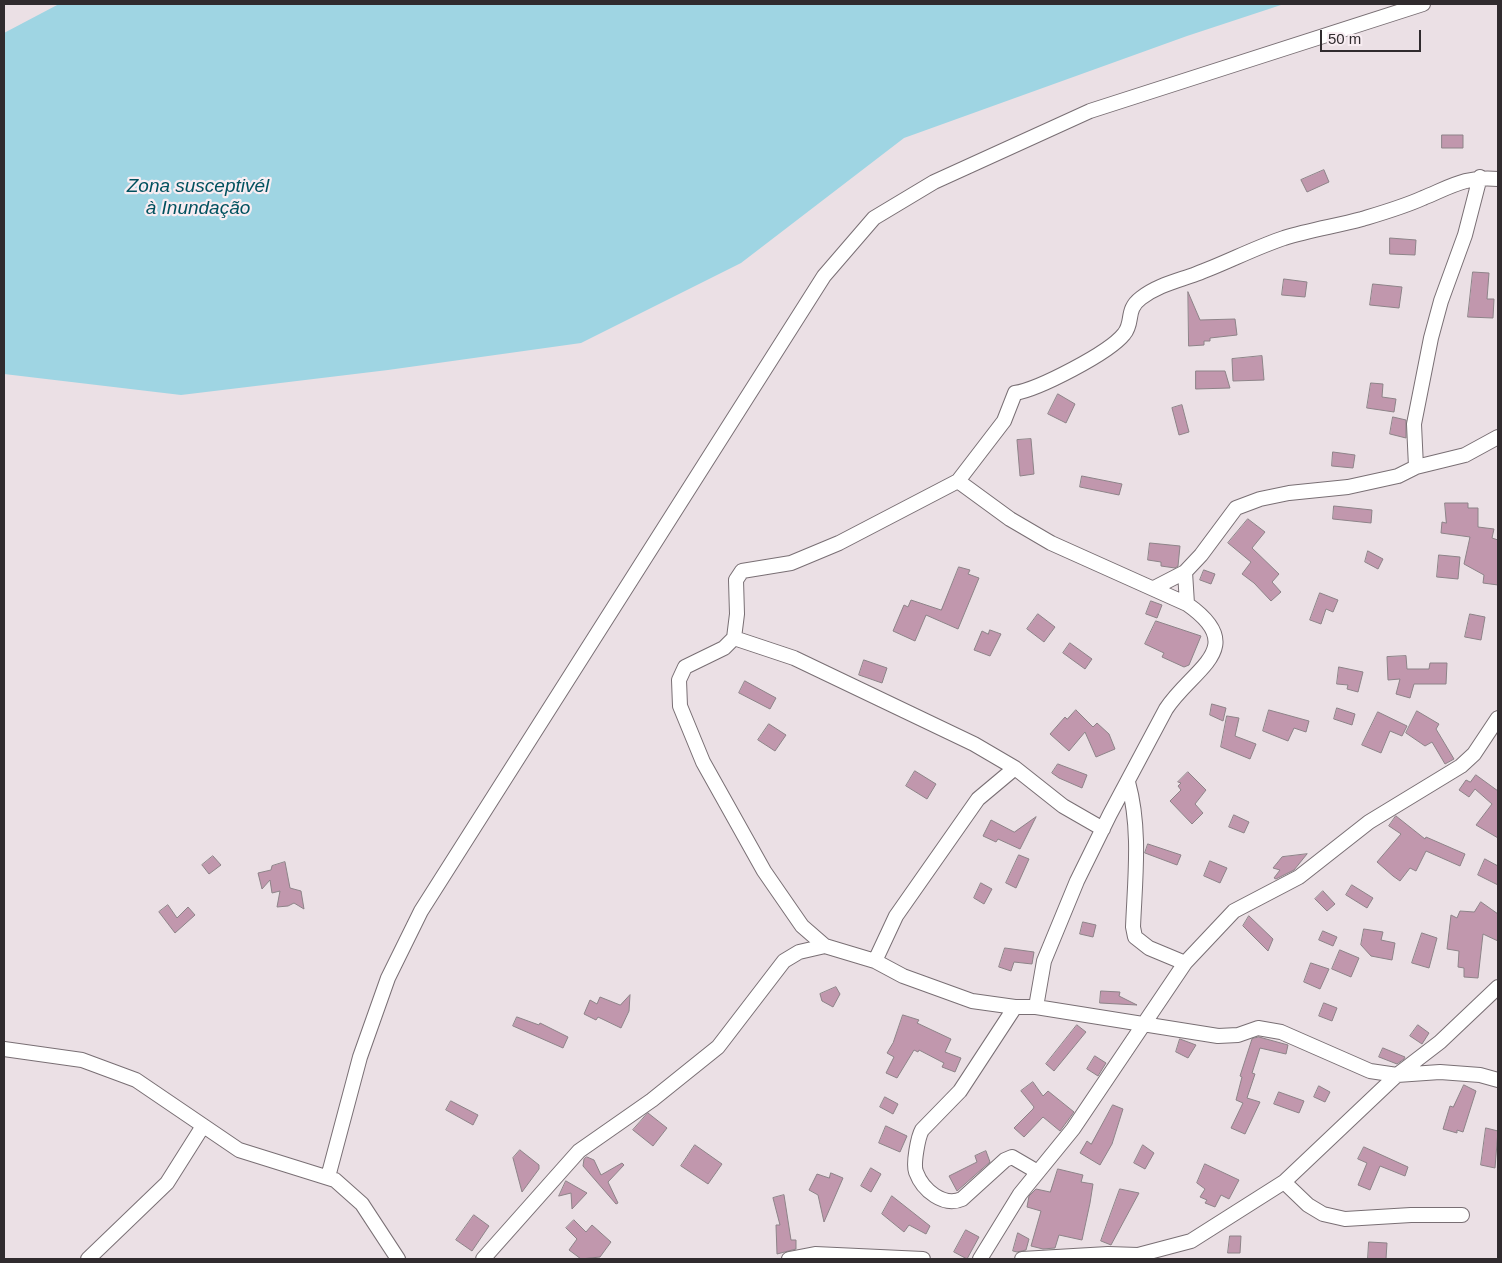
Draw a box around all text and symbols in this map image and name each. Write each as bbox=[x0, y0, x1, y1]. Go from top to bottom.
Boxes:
scale bar bbox=[1322, 20, 1423, 52]
text: 50 m bbox=[1328, 30, 1361, 47]
water label: Zona susceptivél à Inundação bbox=[127, 176, 269, 220]

